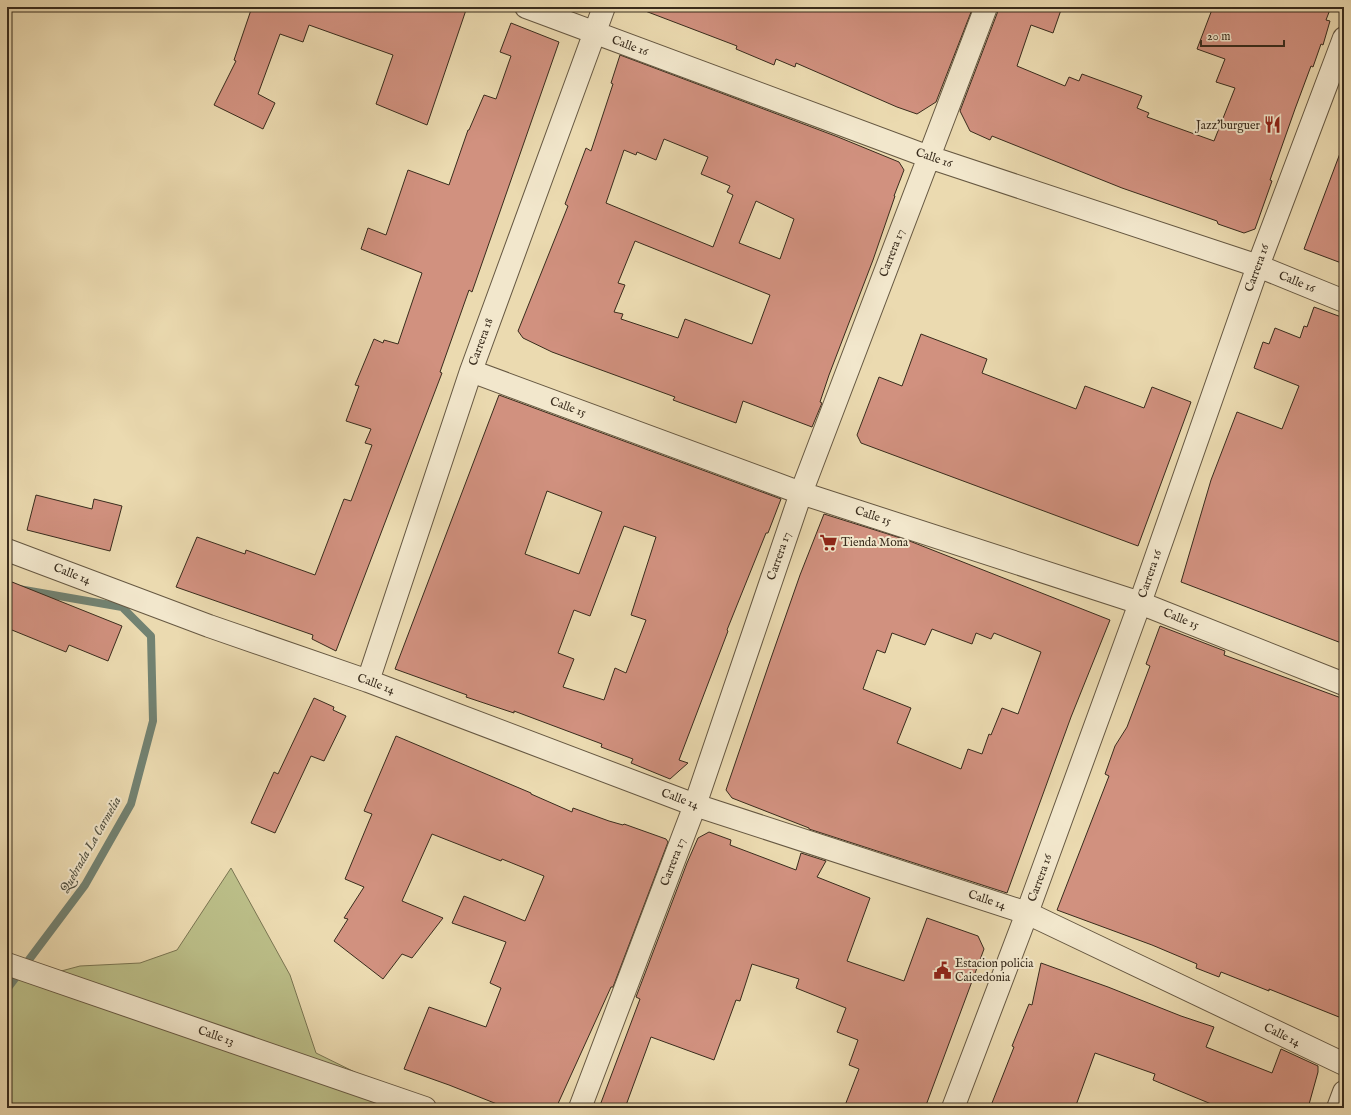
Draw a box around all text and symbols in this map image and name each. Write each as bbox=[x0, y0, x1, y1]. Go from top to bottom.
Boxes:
scale bar bbox=[1201, 22, 1284, 48]
text: 20 m bbox=[1207, 29, 1230, 44]
street label: Calle 16 bbox=[610, 32, 651, 60]
restaurant icon: Jazz'burguer bbox=[1263, 115, 1283, 135]
place label: Jazz'burguer bbox=[1194, 118, 1261, 134]
street label: Calle 16 bbox=[914, 145, 955, 172]
street label: Carrera 17 bbox=[876, 227, 908, 279]
street label: Carrera 16 bbox=[1241, 241, 1273, 294]
street label: Calle 16 bbox=[1277, 268, 1318, 296]
street label: Carrera 18 bbox=[465, 316, 497, 368]
street label: Calle 15 bbox=[548, 394, 589, 421]
street label: Calle 15 bbox=[853, 503, 894, 529]
street label: Carrera 17 bbox=[764, 530, 794, 582]
supermarket icon: Tienda Mona bbox=[818, 532, 838, 552]
place label: Tienda Mona bbox=[841, 535, 909, 550]
street label: Carrera 16 bbox=[1135, 547, 1166, 600]
street label: Calle 14 bbox=[51, 560, 93, 588]
street label: Calle 15 bbox=[1161, 605, 1202, 633]
street label: Calle 14 bbox=[355, 670, 397, 698]
street label: Calle 14 bbox=[659, 785, 701, 813]
water label: Quebrada La Carmelia bbox=[56, 793, 126, 896]
street label: Carrera 17 bbox=[657, 836, 689, 888]
street label: Carrera 16 bbox=[1024, 851, 1056, 904]
street label: Calle 14 bbox=[966, 887, 1008, 913]
place label: Estacion policia Caicedonia bbox=[955, 956, 1034, 985]
public building icon: Estacion policia Caicedonia bbox=[932, 960, 952, 980]
street label: Calle 14 bbox=[1261, 1020, 1303, 1050]
street label: Calle 13 bbox=[196, 1023, 236, 1049]

